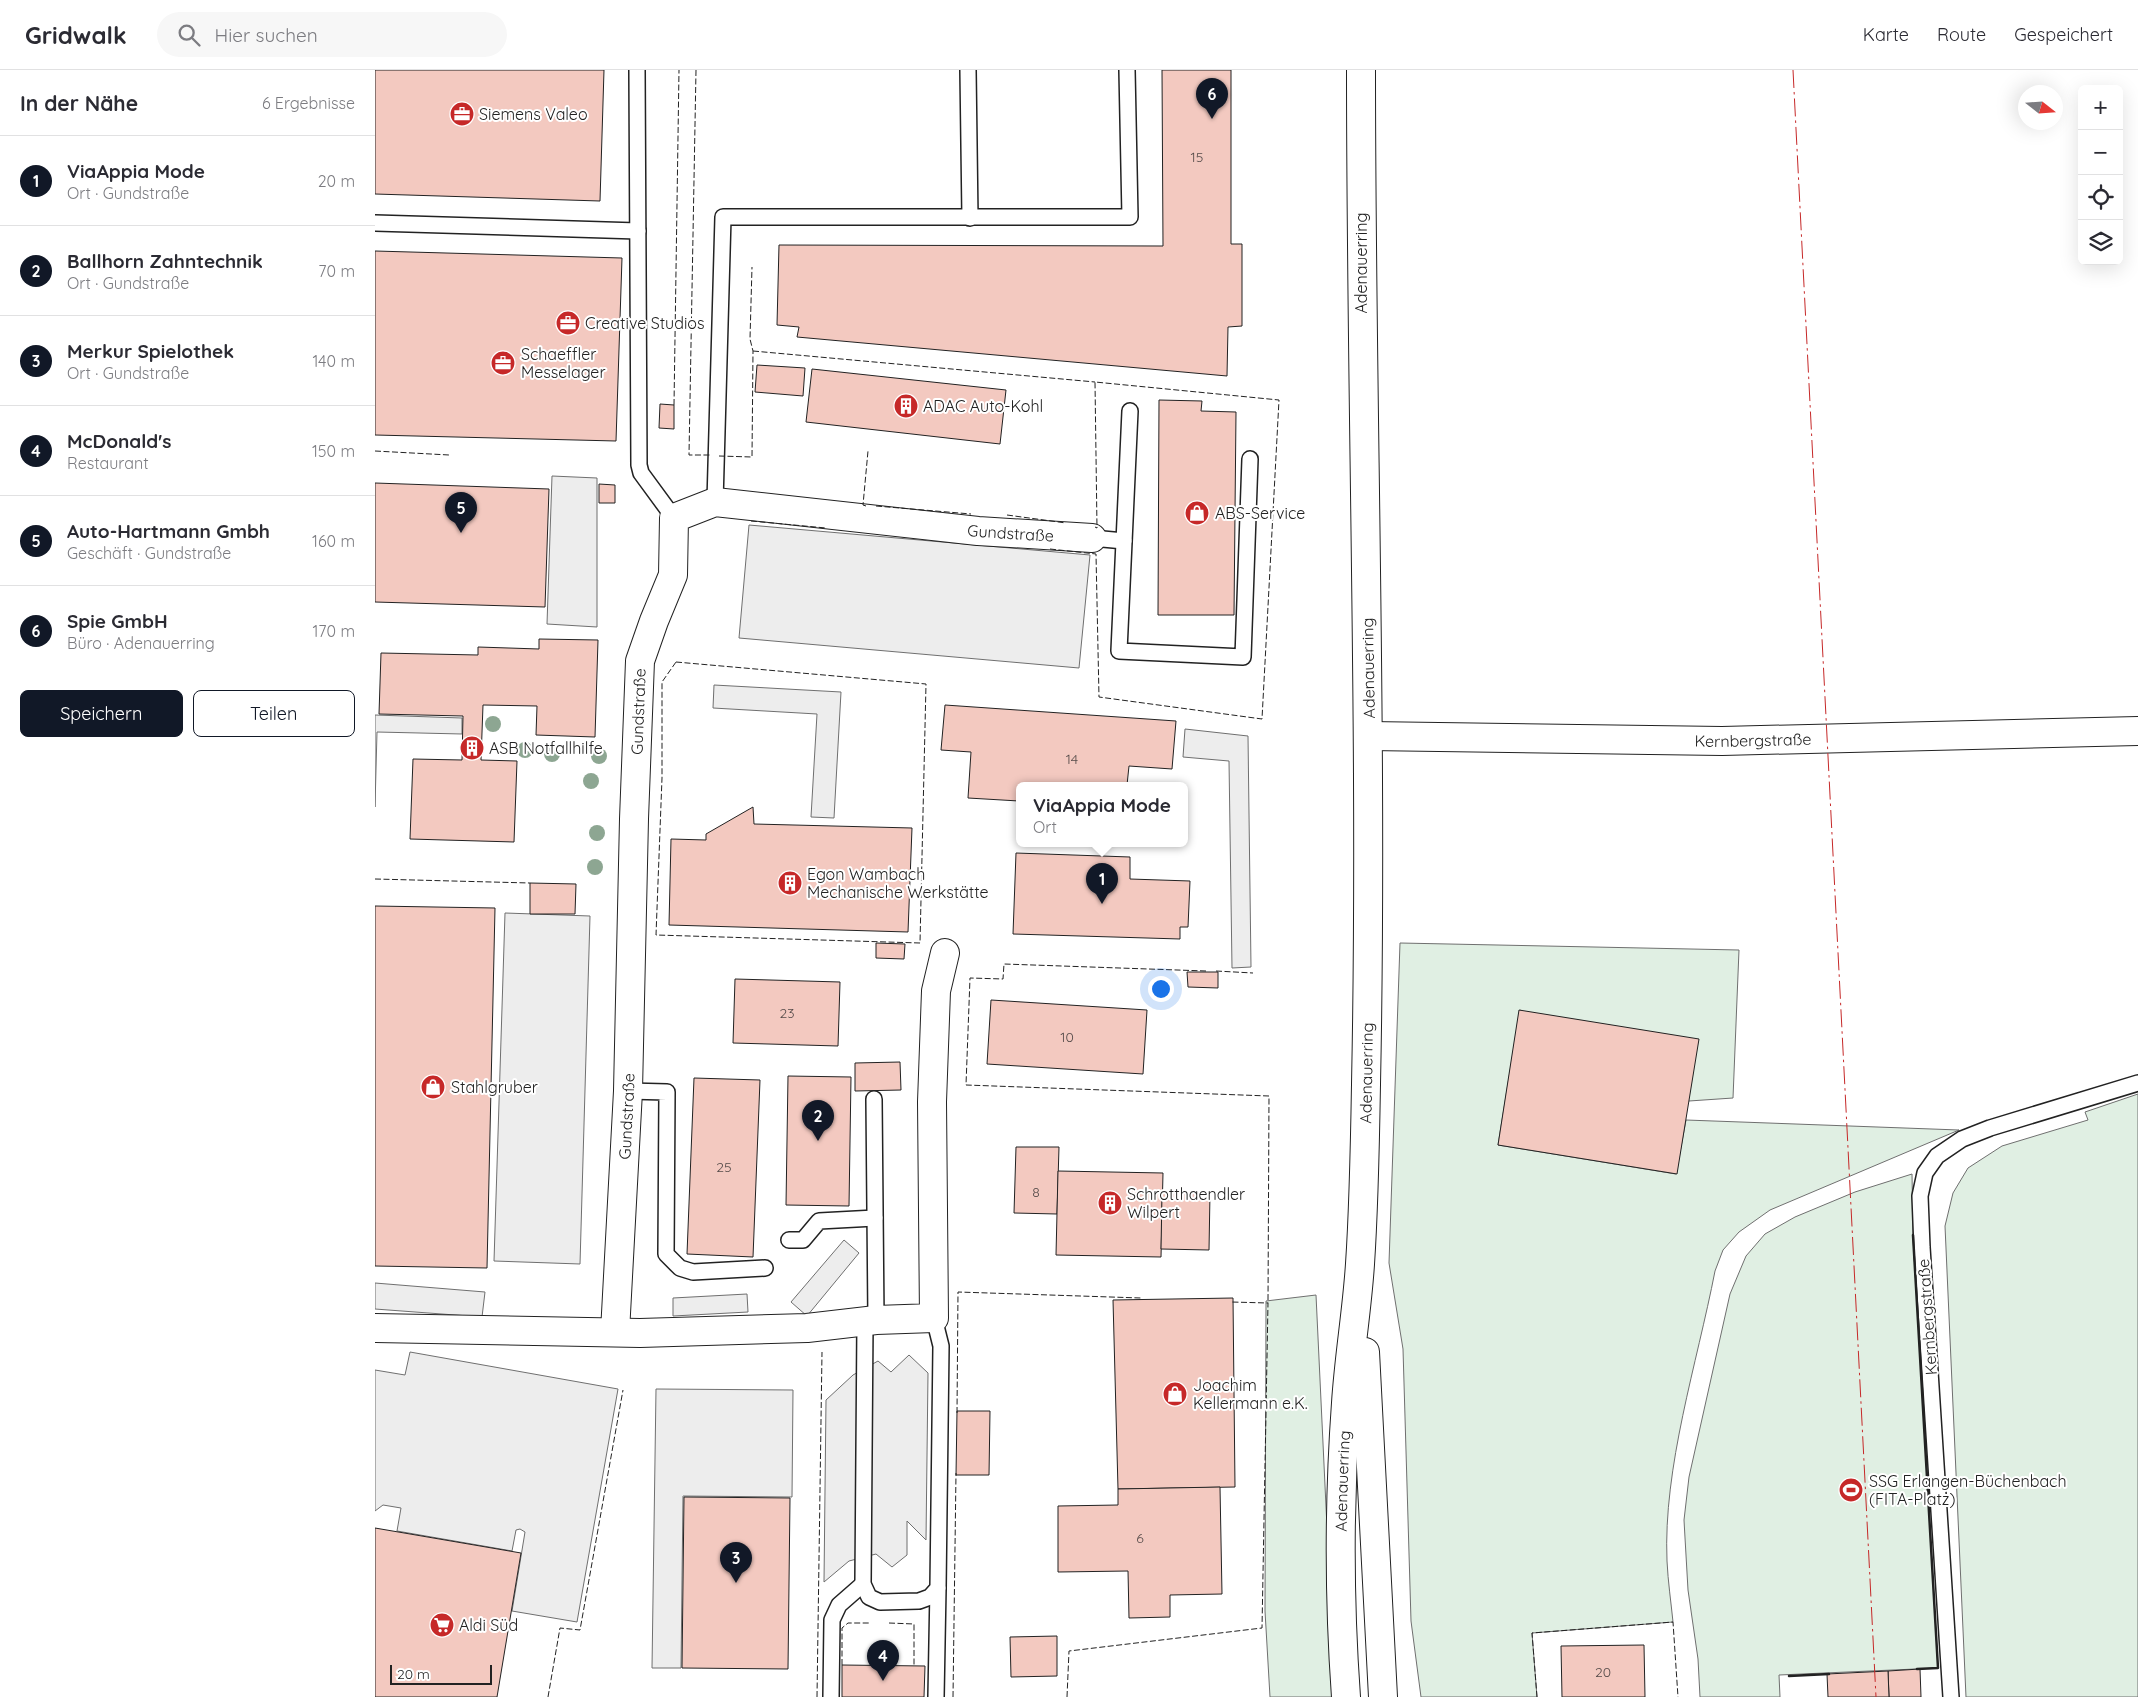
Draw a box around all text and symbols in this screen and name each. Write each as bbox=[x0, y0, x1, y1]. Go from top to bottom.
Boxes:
search box bbox=[157, 12, 507, 57]
text: Gridwalk bbox=[25, 20, 127, 50]
icon: search bbox=[175, 21, 203, 49]
text: Hier suchen bbox=[215, 23, 318, 47]
text: Karte bbox=[1863, 23, 1909, 46]
text: Route bbox=[1937, 23, 1986, 46]
text: Gespeichert bbox=[2014, 23, 2113, 46]
pin: 6 bbox=[1196, 78, 1228, 119]
north arrow bbox=[2018, 85, 2063, 130]
map controls bbox=[2078, 85, 2123, 265]
button: + bbox=[2078, 85, 2123, 130]
text: In der Nähe bbox=[20, 90, 138, 116]
text: 6 Ergebnisse bbox=[262, 93, 355, 113]
office icon: Siemens Valeo bbox=[449, 101, 475, 127]
place label: Siemens Valeo bbox=[479, 104, 588, 124]
button: − bbox=[2078, 130, 2123, 175]
house number: 15 bbox=[1191, 148, 1203, 166]
text: ViaAppia Mode bbox=[67, 159, 205, 183]
text: 1 bbox=[33, 171, 39, 191]
text: 20 m bbox=[318, 171, 355, 191]
button: locate bbox=[2078, 175, 2123, 220]
text: Ort · Gundstraße bbox=[67, 183, 189, 203]
street label: Adenauerring bbox=[1351, 213, 1371, 314]
button: layers bbox=[2078, 220, 2123, 265]
text: Ballhorn Zahntechnik bbox=[67, 249, 263, 273]
text: 2 bbox=[31, 261, 41, 281]
text: 70 m bbox=[318, 261, 355, 281]
text: Ort · Gundstraße bbox=[67, 273, 189, 293]
office icon: Creative Studios bbox=[555, 310, 581, 336]
place label: Creative Studios bbox=[585, 313, 705, 333]
text: Merkur Spielothek bbox=[67, 339, 234, 363]
place label: Schaeffler Messelager bbox=[521, 344, 606, 382]
office icon: Schaeffler Messelager bbox=[490, 350, 516, 376]
text: 3 bbox=[32, 351, 40, 371]
text: 140 m bbox=[312, 351, 355, 371]
text: Ort · Gundstraße bbox=[67, 363, 189, 383]
building icon: ADAC Auto-Kohl bbox=[893, 393, 919, 419]
place label: ADAC Auto-Kohl bbox=[923, 396, 1043, 416]
text: McDonald's bbox=[67, 429, 171, 453]
text: 4 bbox=[31, 441, 41, 461]
text: 150 m bbox=[312, 441, 355, 461]
text: Restaurant bbox=[67, 453, 149, 473]
pin: 5 bbox=[445, 492, 477, 533]
shop icon: ABS-Service bbox=[1184, 500, 1210, 526]
place label: ABS-Service bbox=[1215, 503, 1305, 523]
text: Auto-Hartmann Gmbh bbox=[67, 519, 270, 543]
street label: Gundstraße bbox=[966, 520, 1054, 546]
text: 5 bbox=[31, 531, 41, 551]
text: 160 m bbox=[312, 531, 355, 551]
text: Geschäft · Gundstraße bbox=[67, 543, 231, 563]
text: Spie GmbH bbox=[67, 609, 168, 633]
street label: Adenauerring bbox=[1357, 617, 1379, 719]
text: 6 bbox=[32, 621, 40, 641]
text: 170 m bbox=[312, 621, 355, 641]
text: Büro · Adenauerring bbox=[67, 633, 215, 653]
street label: Gundstraße bbox=[626, 668, 650, 755]
button: Speichern bbox=[20, 690, 183, 737]
button: Teilen bbox=[193, 690, 355, 737]
street label: Kernbergstraße bbox=[1694, 729, 1812, 751]
building icon: ASB Notfallhilfe bbox=[459, 735, 485, 761]
place label: ASB Notfallhilfe bbox=[489, 738, 603, 758]
house number: 14 bbox=[1066, 750, 1078, 768]
popup bbox=[1016, 782, 1188, 847]
text: ViaAppia Mode bbox=[1033, 793, 1171, 817]
text: Ort bbox=[1033, 817, 1057, 837]
pin: 1 bbox=[1086, 863, 1118, 904]
place label: Egon Wambach Mechanische Werkstätte bbox=[807, 864, 989, 902]
building icon: Egon Wambach Mechanische Werkstätte bbox=[777, 870, 803, 896]
your location bbox=[1148, 976, 1174, 1002]
house number: 23 bbox=[779, 1004, 795, 1022]
street label: Adenauerring bbox=[1355, 1022, 1377, 1124]
house number: 10 bbox=[1060, 1028, 1074, 1046]
street label: Gundstraße bbox=[614, 1073, 638, 1160]
shop icon: Stahlgruber bbox=[420, 1074, 446, 1100]
place label: Stahlgruber bbox=[451, 1077, 538, 1097]
pin: 2 bbox=[802, 1100, 834, 1141]
house number: 25 bbox=[716, 1158, 732, 1176]
house number: 8 bbox=[1032, 1183, 1040, 1201]
place label: Schrotthaendler Wilpert bbox=[1127, 1184, 1245, 1222]
building icon: Schrotthaendler Wilpert bbox=[1097, 1190, 1123, 1216]
street label: Kernbergstraße bbox=[1913, 1258, 1941, 1376]
place label: Joachim Kellermann e.K. bbox=[1193, 1375, 1308, 1413]
shop icon: Joachim Kellermann e.K. bbox=[1162, 1381, 1188, 1407]
street label: Adenauerring bbox=[1331, 1430, 1354, 1532]
place label: SSG Erlangen-Büchenbach (FITA-Platz) bbox=[1869, 1471, 2067, 1509]
sports icon: SSG Erlangen-Büchenbach (FITA-Platz) bbox=[1838, 1477, 1864, 1503]
house number: 6 bbox=[1136, 1529, 1144, 1547]
pin: 3 bbox=[720, 1542, 752, 1583]
supermarket icon: Aldi Süd bbox=[429, 1612, 455, 1638]
place label: Aldi Süd bbox=[459, 1615, 518, 1635]
pin: 4 bbox=[867, 1640, 899, 1681]
scale bar bbox=[390, 1662, 493, 1685]
house number: 20 bbox=[1595, 1663, 1611, 1681]
text: 20 m bbox=[397, 1665, 430, 1683]

